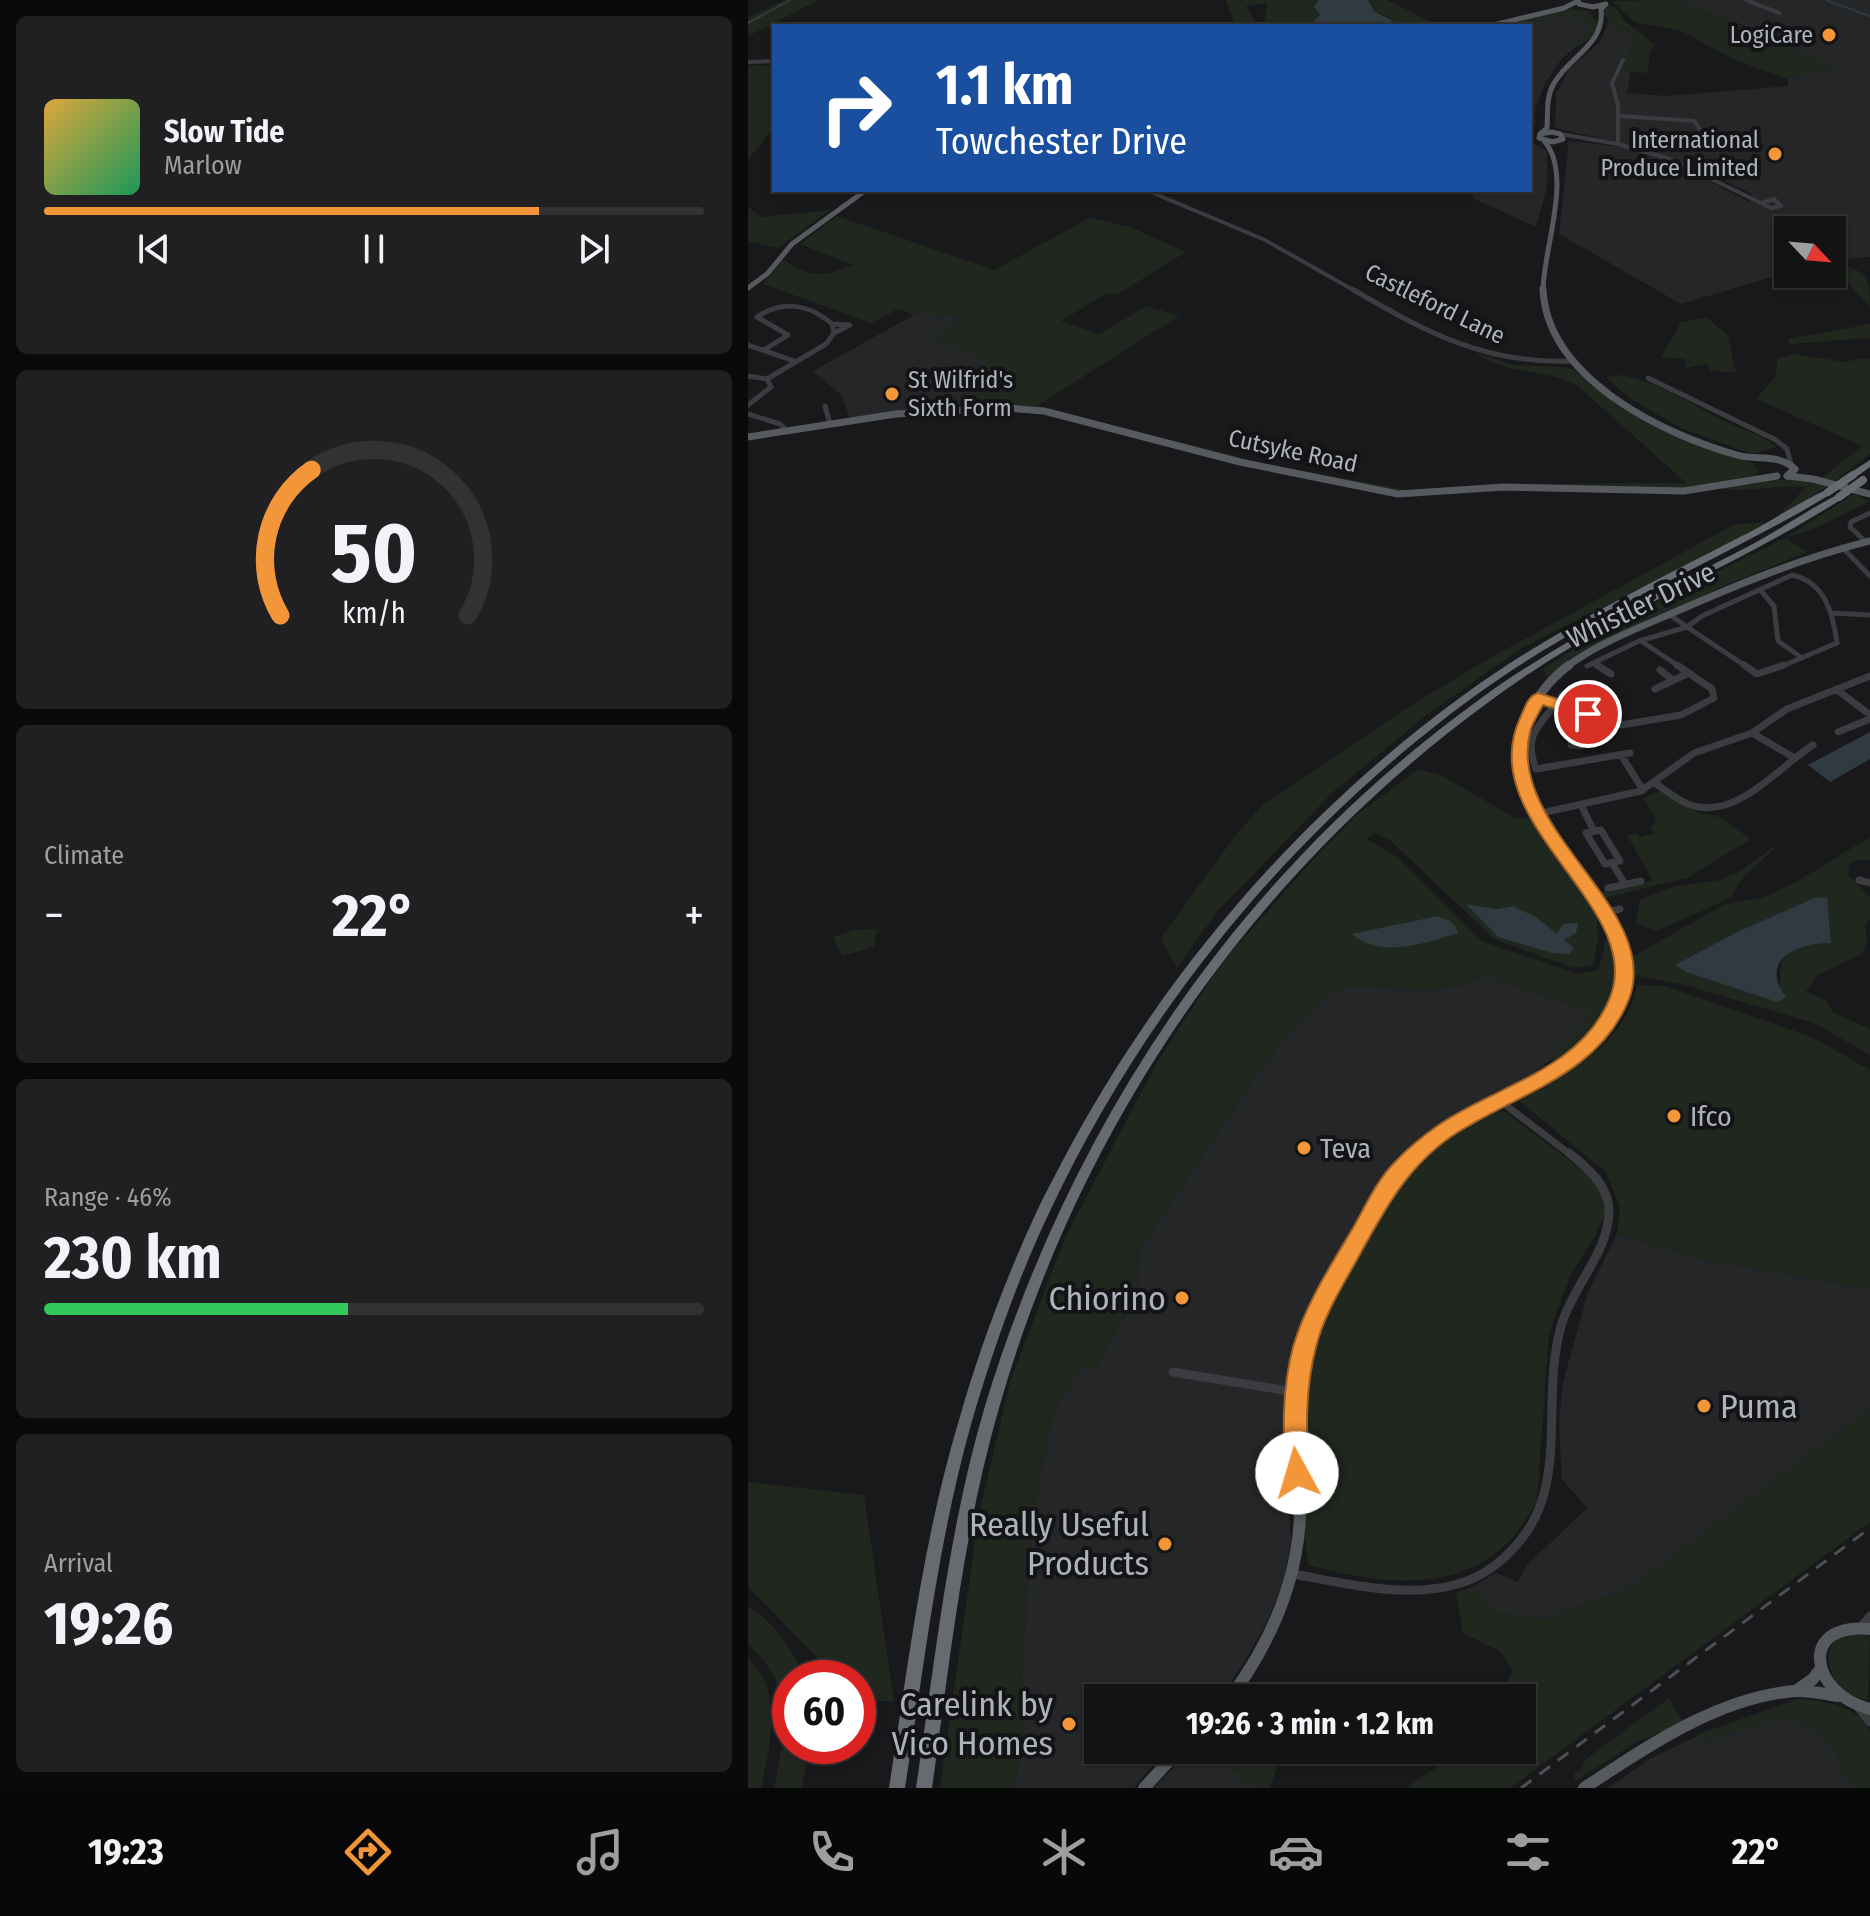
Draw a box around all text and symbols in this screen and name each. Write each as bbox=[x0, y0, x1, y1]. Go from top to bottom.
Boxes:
place label: LogiCare bbox=[1730, 21, 1813, 49]
marker: LogiCare bbox=[1820, 26, 1838, 44]
text: 1.1 km bbox=[936, 52, 1073, 119]
icon: right bbox=[804, 56, 908, 160]
text: Slow Tide bbox=[164, 114, 285, 150]
text: Towchester Drive bbox=[936, 120, 1187, 164]
place label: International Produce Limited bbox=[1600, 126, 1759, 182]
marker: International Produce Limited bbox=[1766, 145, 1784, 163]
text: Marlow bbox=[164, 150, 242, 181]
north arrow bbox=[1774, 216, 1846, 288]
map controls bbox=[1774, 216, 1846, 288]
icon: previous bbox=[132, 227, 176, 271]
icon: pause bbox=[352, 227, 396, 271]
icon: next bbox=[572, 227, 616, 271]
street label: Castleford Lane bbox=[1360, 258, 1510, 350]
place label: St Wilfrid's Sixth Form bbox=[908, 366, 1013, 422]
marker: St Wilfrid's Sixth Form bbox=[883, 385, 901, 403]
street label: Cutsyke Road bbox=[1226, 424, 1360, 478]
text: 50 bbox=[331, 503, 417, 603]
street label: Whistler Drive bbox=[1562, 555, 1720, 655]
text: km/h bbox=[342, 596, 406, 631]
pin bbox=[1554, 680, 1622, 748]
icon: arrive bbox=[1566, 692, 1610, 736]
text: Climate bbox=[44, 840, 124, 871]
text: 22° bbox=[332, 880, 416, 952]
text: − bbox=[44, 889, 64, 942]
text: + bbox=[684, 889, 704, 942]
place label: Ifco bbox=[1690, 1100, 1732, 1133]
marker: Ifco bbox=[1665, 1107, 1683, 1125]
place label: Teva bbox=[1320, 1132, 1371, 1165]
marker: Teva bbox=[1295, 1139, 1313, 1157]
text: Range · 46% bbox=[44, 1182, 172, 1213]
text: 230 km bbox=[44, 1222, 222, 1294]
place label: Chiorino bbox=[1048, 1278, 1166, 1319]
marker: Chiorino bbox=[1173, 1289, 1191, 1307]
place label: Puma bbox=[1720, 1386, 1798, 1427]
marker: Puma bbox=[1695, 1397, 1713, 1415]
position arrow bbox=[1255, 1431, 1339, 1515]
place label: Really Useful Products bbox=[969, 1504, 1149, 1584]
marker: Really Useful Products bbox=[1156, 1535, 1174, 1553]
text: Arrival bbox=[44, 1548, 113, 1579]
text: 19:26 bbox=[44, 1588, 173, 1660]
speed limit sign: 60 bbox=[772, 1660, 876, 1764]
place label: Carelink by Vico Homes bbox=[891, 1684, 1053, 1764]
text: 19:26 · 3 min · 1.2 km bbox=[1186, 1706, 1434, 1742]
marker: Carelink by Vico Homes bbox=[1060, 1715, 1078, 1733]
icon: directions bbox=[340, 1824, 396, 1880]
icon: music bbox=[572, 1824, 628, 1880]
icon: phone bbox=[804, 1824, 860, 1880]
icon: climate bbox=[1036, 1824, 1092, 1880]
icon: car bbox=[1268, 1824, 1324, 1880]
icon: filters bbox=[1500, 1824, 1556, 1880]
text: 19:23 bbox=[88, 1830, 164, 1874]
text: 22° bbox=[1732, 1830, 1782, 1874]

